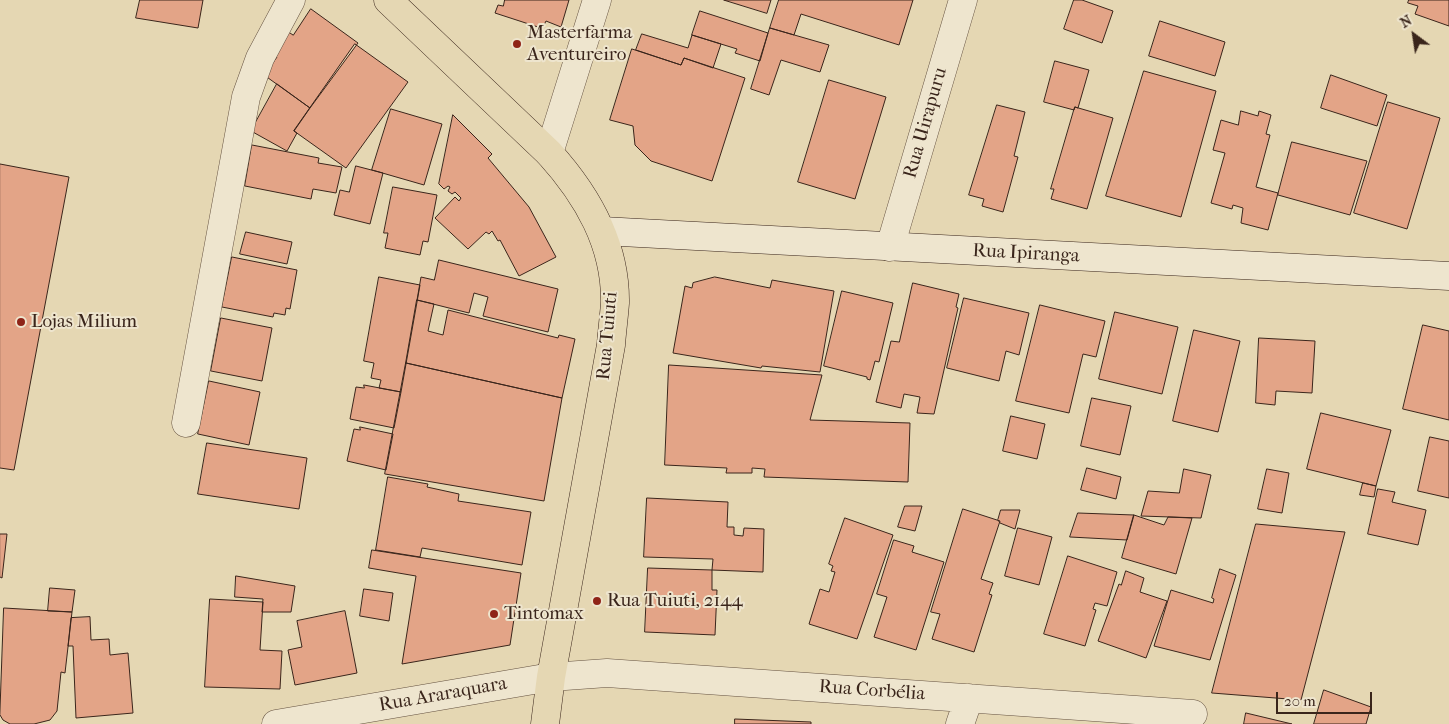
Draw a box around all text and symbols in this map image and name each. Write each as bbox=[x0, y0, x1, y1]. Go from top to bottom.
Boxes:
north arrow bbox=[1389, 10, 1439, 60]
text: N bbox=[1397, 12, 1415, 32]
place label: Masterfarma Aventureiro bbox=[527, 22, 632, 66]
marker: Masterfarma Aventureiro bbox=[511, 38, 523, 50]
street label: Rua Uirapuru bbox=[899, 65, 953, 181]
street label: Rua Ipiranga bbox=[972, 240, 1080, 268]
street label: Rua Tuiuti bbox=[593, 291, 623, 381]
place label: Lojas Milium bbox=[31, 311, 137, 333]
marker: Lojas Milium bbox=[15, 316, 27, 328]
place label: Rua Tuiuti, 2144 bbox=[607, 590, 743, 612]
marker: Rua Tuiuti, 2144 bbox=[591, 595, 603, 607]
place label: Tintomax bbox=[504, 603, 584, 625]
marker: Tintomax bbox=[488, 608, 500, 620]
street label: Rua Araraquara bbox=[377, 673, 509, 717]
street label: Rua Corbélia bbox=[818, 676, 926, 706]
scale bar bbox=[1279, 682, 1375, 714]
text: 20 m bbox=[1284, 692, 1316, 710]

